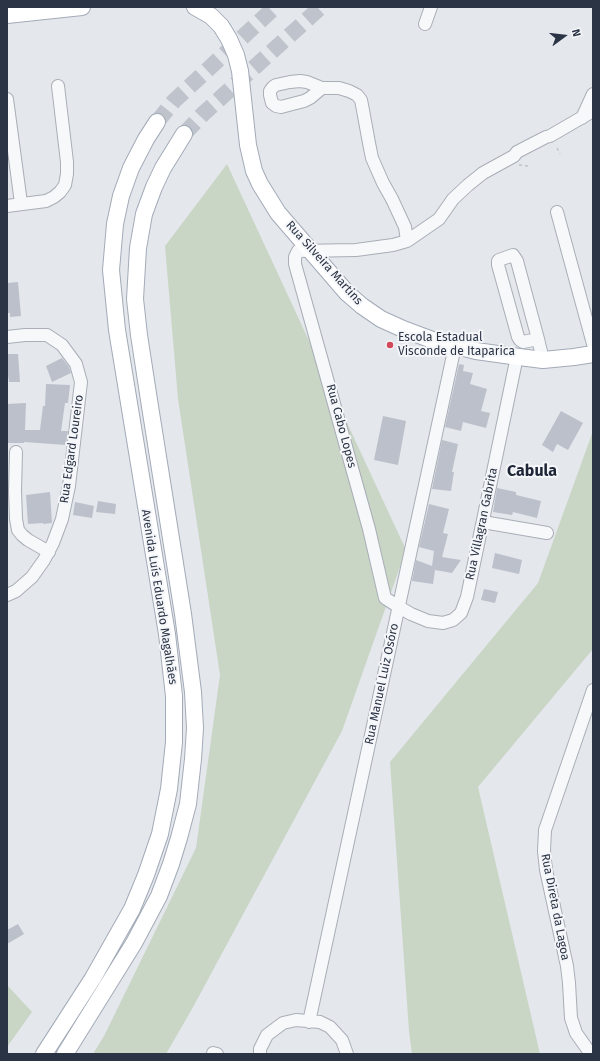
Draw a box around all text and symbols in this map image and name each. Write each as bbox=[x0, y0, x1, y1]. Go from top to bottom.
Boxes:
north arrow bbox=[544, 16, 584, 56]
text: N bbox=[569, 28, 583, 38]
street label: Rua Silveira Martins bbox=[283, 218, 365, 308]
place label: Escola Estadual Visconde de Itaparica bbox=[398, 331, 515, 359]
marker: Escola Estadual Visconde de Itaparica bbox=[385, 340, 395, 350]
street label: Rua Cabo Lopes bbox=[323, 382, 359, 470]
street label: Rua Edgard Loureiro bbox=[57, 394, 87, 504]
district label: Cabula bbox=[507, 462, 557, 482]
street label: Rua Villagran Gabrita bbox=[463, 466, 501, 582]
street label: Avenida Luís Eduardo Magalhães bbox=[138, 508, 180, 686]
street label: Rua Manuel Luiz Osóro bbox=[362, 622, 402, 746]
street label: Rua Direta da Lagoa bbox=[538, 852, 572, 962]

